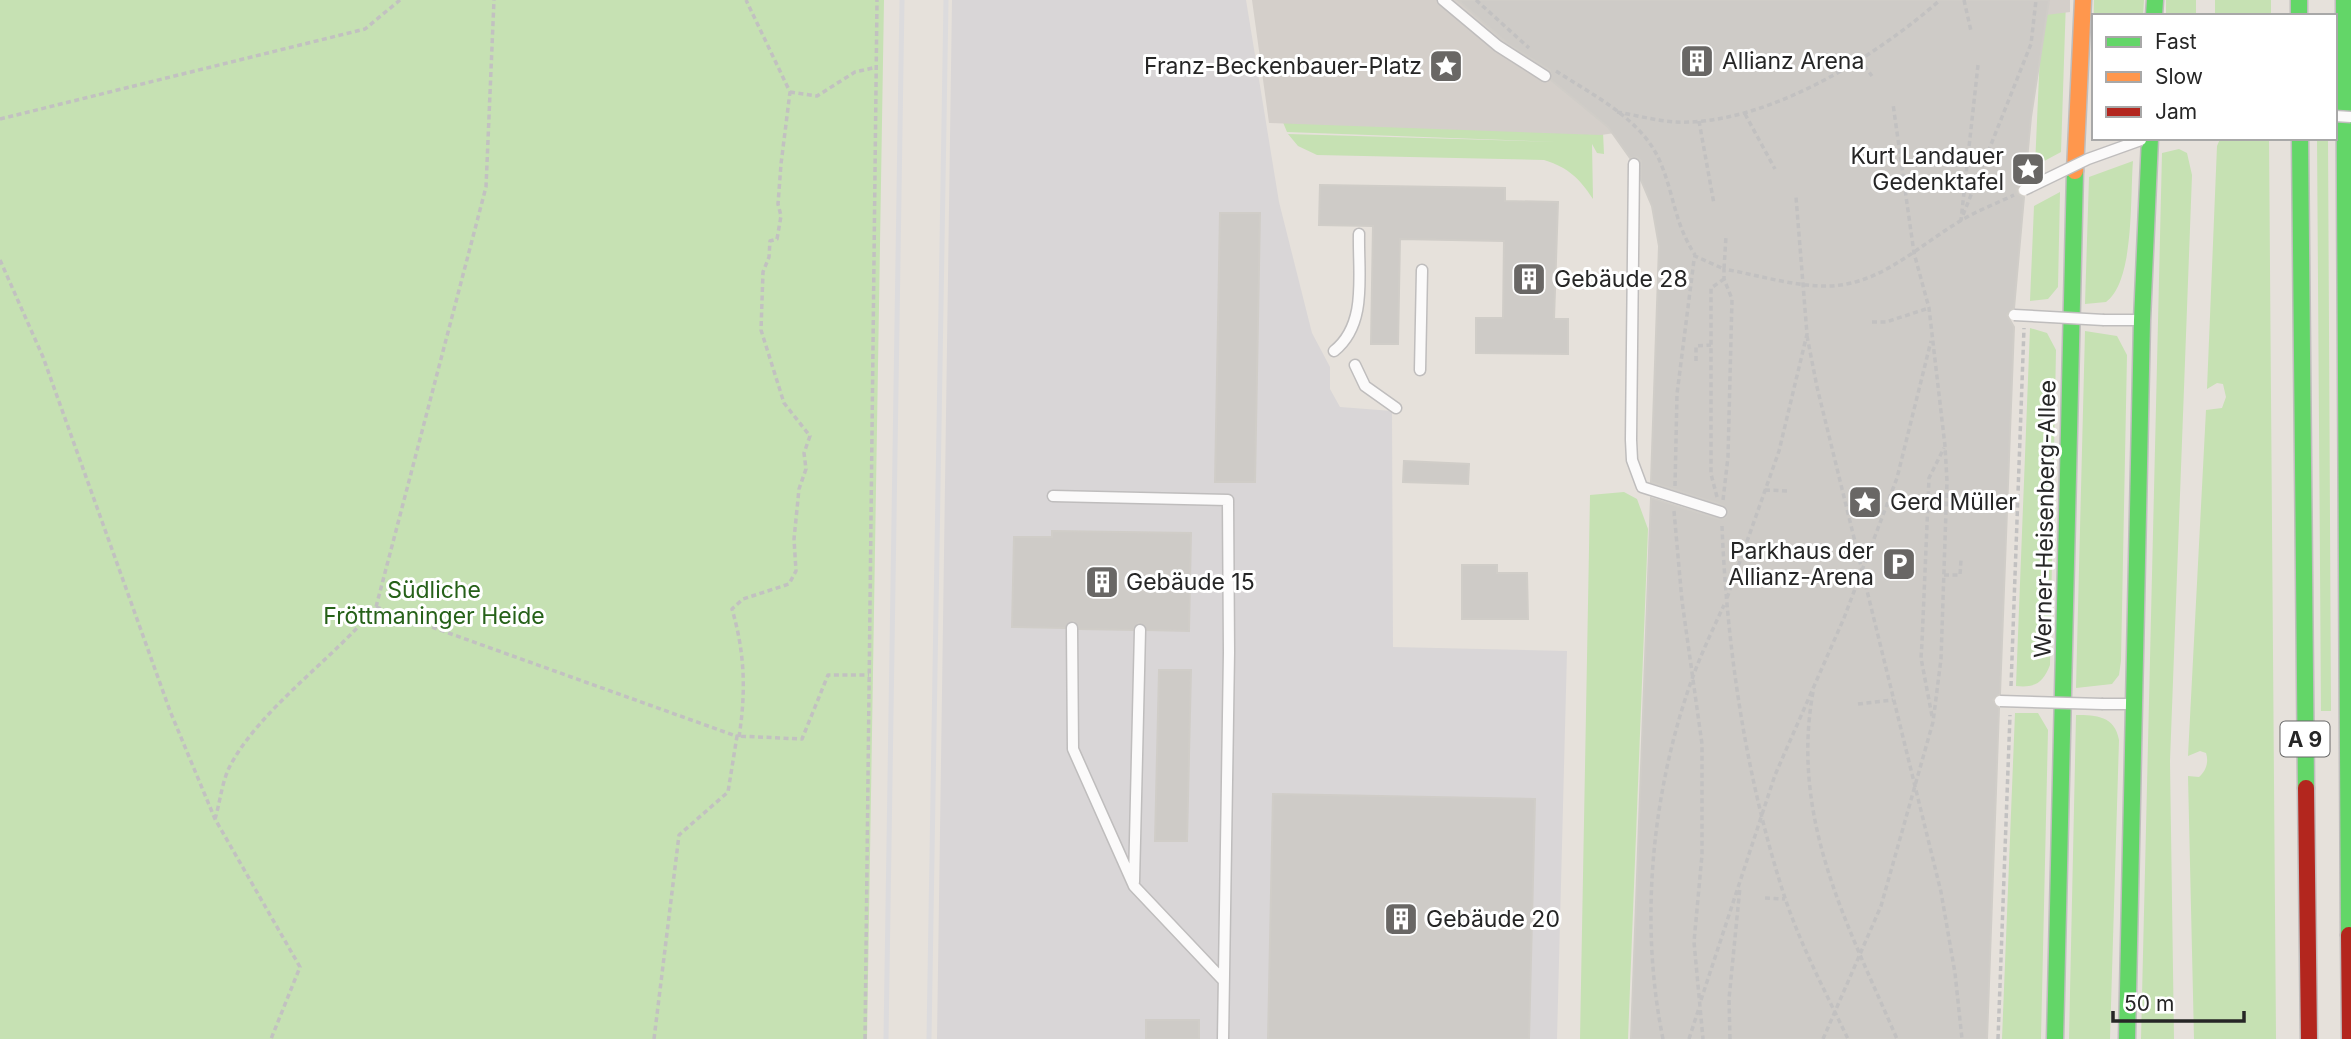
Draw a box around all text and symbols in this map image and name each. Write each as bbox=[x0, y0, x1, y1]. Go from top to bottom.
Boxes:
legend bbox=[2092, 14, 2337, 140]
text: Fast bbox=[2155, 29, 2197, 54]
building icon: Allianz Arena bbox=[1678, 42, 1716, 80]
place icon: Franz-Beckenbauer-Platz bbox=[1427, 47, 1465, 85]
place label: Allianz Arena bbox=[1722, 47, 1864, 75]
place label: Franz-Beckenbauer-Platz bbox=[1144, 52, 1422, 80]
text: Slow bbox=[2155, 64, 2203, 89]
text: Jam bbox=[2155, 99, 2197, 124]
place label: Kurt Landauer Gedenktafel bbox=[1851, 142, 2004, 196]
place icon: Kurt Landauer Gedenktafel bbox=[2009, 150, 2047, 188]
building icon: Gebäude 28 bbox=[1510, 260, 1548, 298]
place label: Gebäude 28 bbox=[1554, 265, 1688, 293]
street label: Werner-Heisenberg-Allee bbox=[2029, 380, 2061, 658]
place icon: Gerd Müller bbox=[1846, 483, 1884, 521]
place label: Gerd Müller bbox=[1890, 488, 2017, 516]
place label: Parkhaus der Allianz-Arena bbox=[1728, 537, 1874, 591]
parking icon: Parkhaus der Allianz-Arena bbox=[1880, 545, 1918, 583]
building icon: Gebäude 15 bbox=[1083, 563, 1121, 601]
place label: Gebäude 15 bbox=[1126, 568, 1255, 596]
park label: Südliche Fröttmaninger Heide bbox=[323, 576, 545, 630]
road number: A 9 bbox=[2280, 722, 2330, 756]
building icon: Gebäude 20 bbox=[1382, 900, 1420, 938]
place label: Gebäude 20 bbox=[1426, 905, 1560, 933]
scale bar bbox=[2113, 979, 2244, 1023]
text: 50 m bbox=[2124, 991, 2174, 1016]

